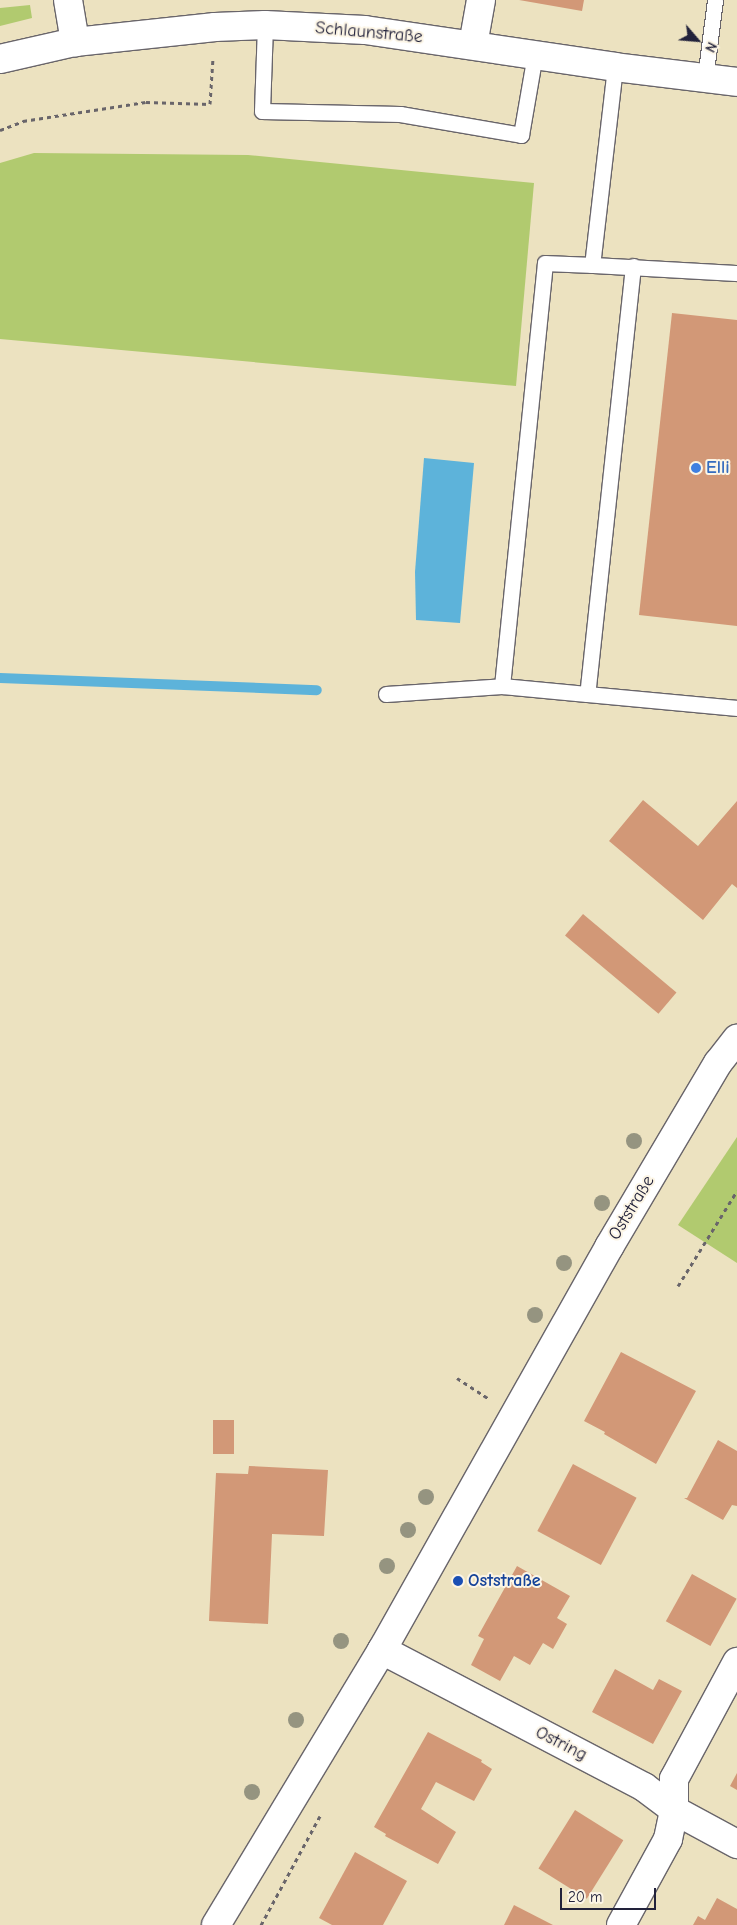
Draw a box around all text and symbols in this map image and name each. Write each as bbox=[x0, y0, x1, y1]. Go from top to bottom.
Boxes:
north arrow bbox=[672, 15, 722, 65]
street label: Schlaunstraße bbox=[314, 18, 424, 48]
text: N bbox=[701, 39, 720, 55]
place label: Elli bbox=[706, 457, 730, 479]
marker: Elli bbox=[690, 462, 702, 474]
street label: Oststraße bbox=[604, 1172, 660, 1244]
place label: Oststraße bbox=[468, 1570, 541, 1592]
marker: Oststraße bbox=[452, 1575, 464, 1587]
street label: Ostring bbox=[532, 1722, 590, 1766]
scale bar bbox=[562, 1878, 658, 1910]
text: 20 m bbox=[568, 1888, 602, 1906]

